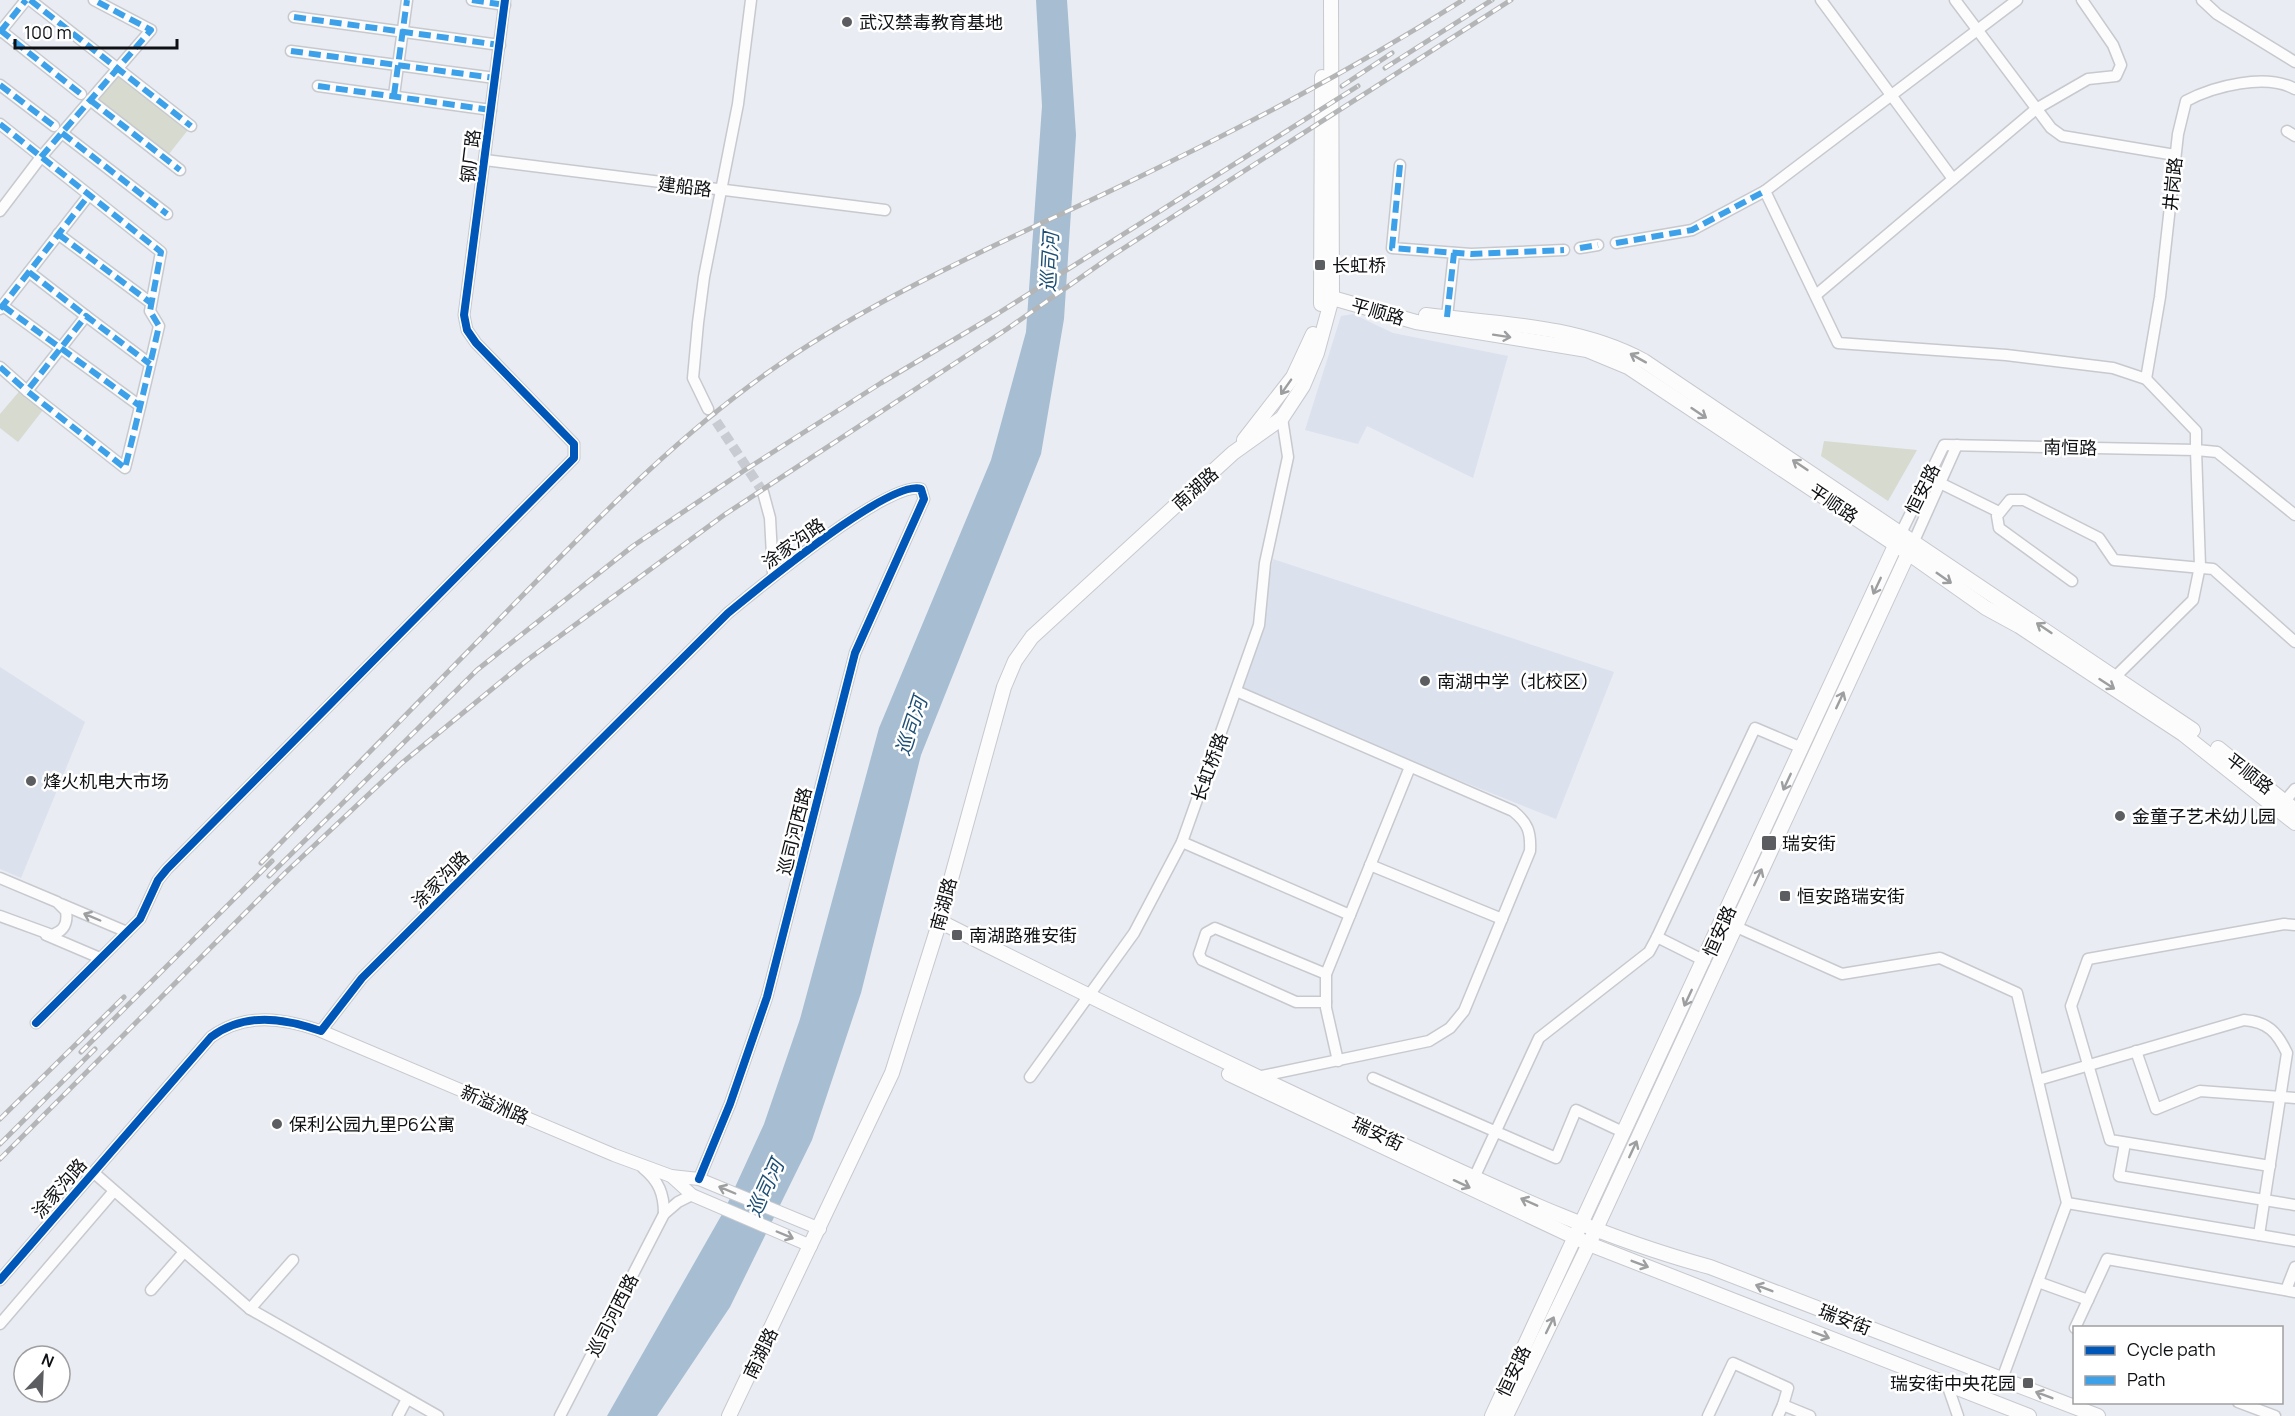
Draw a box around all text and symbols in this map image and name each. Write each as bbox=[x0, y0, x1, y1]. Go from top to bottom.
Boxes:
place label: 武汉禁毒教育基地 bbox=[859, 10, 1003, 34]
scale bar bbox=[15, 12, 177, 50]
marker: 武汉禁毒教育基地 bbox=[840, 15, 854, 29]
text: 100 m bbox=[24, 20, 72, 44]
street label: 钢厂路 bbox=[455, 128, 485, 184]
street label: 井岗路 bbox=[2157, 156, 2187, 212]
street label: 建船路 bbox=[657, 171, 713, 201]
water label: 巡司河 bbox=[1034, 227, 1064, 293]
place label: 长虹桥 bbox=[1332, 253, 1386, 277]
marker: 长虹桥 bbox=[1313, 258, 1327, 272]
street label: 平顺路 bbox=[1349, 292, 1407, 330]
one-way arrow bbox=[1491, 330, 1511, 341]
one-way arrow bbox=[1630, 351, 1647, 363]
one-way arrow bbox=[1280, 378, 1292, 394]
one-way arrow bbox=[1690, 407, 1707, 419]
street label: 南恒路 bbox=[2043, 435, 2097, 459]
one-way arrow bbox=[1792, 459, 1809, 471]
street label: 恒安路 bbox=[1899, 459, 1945, 519]
street label: 南湖路 bbox=[1167, 461, 1223, 515]
street label: 平顺路 bbox=[1805, 478, 1863, 528]
street label: 涂家沟路 bbox=[757, 512, 829, 574]
one-way arrow bbox=[1935, 572, 1952, 584]
one-way arrow bbox=[1870, 577, 1881, 595]
one-way arrow bbox=[2036, 622, 2052, 634]
place label: 南湖中学（北校区） bbox=[1437, 669, 1599, 693]
marker: 南湖中学（北校区） bbox=[1418, 674, 1432, 688]
one-way arrow bbox=[2099, 678, 2115, 690]
water label: 巡司河 bbox=[889, 689, 934, 759]
one-way arrow bbox=[1835, 691, 1847, 709]
street label: 长虹桥路 bbox=[1185, 729, 1233, 805]
street label: 平顺路 bbox=[2221, 747, 2279, 799]
place label: 烽火机电大市场 bbox=[43, 769, 169, 793]
one-way arrow bbox=[1780, 773, 1792, 791]
marker: 烽火机电大市场 bbox=[24, 774, 38, 788]
street label: 巡司河西路 bbox=[771, 784, 817, 878]
place label: 金童子艺术幼儿园 bbox=[2132, 804, 2276, 828]
marker: 金童子艺术幼儿园 bbox=[2113, 809, 2127, 823]
place label: 瑞安街 bbox=[1782, 831, 1836, 855]
marker: 瑞安街 bbox=[1760, 834, 1778, 852]
street label: 涂家沟路 bbox=[406, 845, 474, 913]
one-way arrow bbox=[1753, 868, 1765, 886]
street label: 南湖路 bbox=[924, 875, 962, 933]
place label: 恒安路瑞安街 bbox=[1797, 884, 1905, 908]
marker: 恒安路瑞安街 bbox=[1778, 889, 1792, 903]
street label: 恒安路 bbox=[1697, 901, 1741, 961]
one-way arrow bbox=[83, 911, 102, 922]
place label: 南湖路雅安街 bbox=[969, 923, 1077, 947]
marker: 南湖路雅安街 bbox=[950, 928, 964, 942]
one-way arrow bbox=[1682, 988, 1693, 1006]
street label: 新溢洲路 bbox=[457, 1079, 533, 1129]
street label: 瑞安街 bbox=[1348, 1111, 1408, 1155]
place label: 保利公园九里P6公寓 bbox=[289, 1112, 455, 1136]
marker: 保利公园九里P6公寓 bbox=[270, 1117, 284, 1131]
one-way arrow bbox=[1628, 1140, 1639, 1158]
water label: 巡司河 bbox=[740, 1151, 792, 1221]
street label: 涂家沟路 bbox=[26, 1153, 92, 1223]
one-way arrow bbox=[1452, 1179, 1470, 1191]
one-way arrow bbox=[718, 1184, 737, 1195]
one-way arrow bbox=[1520, 1196, 1538, 1207]
one-way arrow bbox=[775, 1229, 793, 1241]
one-way arrow bbox=[1630, 1260, 1648, 1271]
street label: 巡司河西路 bbox=[581, 1269, 643, 1361]
one-way arrow bbox=[1755, 1281, 1774, 1292]
street label: 瑞安街 bbox=[1815, 1298, 1875, 1340]
one-way arrow bbox=[1544, 1317, 1556, 1335]
street label: 南湖路 bbox=[737, 1323, 783, 1383]
legend bbox=[2073, 1326, 2283, 1404]
one-way arrow bbox=[1811, 1330, 1830, 1341]
text: Cycle path bbox=[2127, 1337, 2216, 1361]
street label: 恒安路 bbox=[1491, 1341, 1535, 1401]
north arrow bbox=[12, 1344, 72, 1404]
text: N bbox=[38, 1348, 57, 1373]
text: Path bbox=[2127, 1367, 2165, 1391]
place label: 瑞安街中央花园 bbox=[1890, 1371, 2016, 1395]
marker: 瑞安街中央花园 bbox=[2021, 1376, 2035, 1390]
one-way arrow bbox=[2035, 1389, 2054, 1400]

